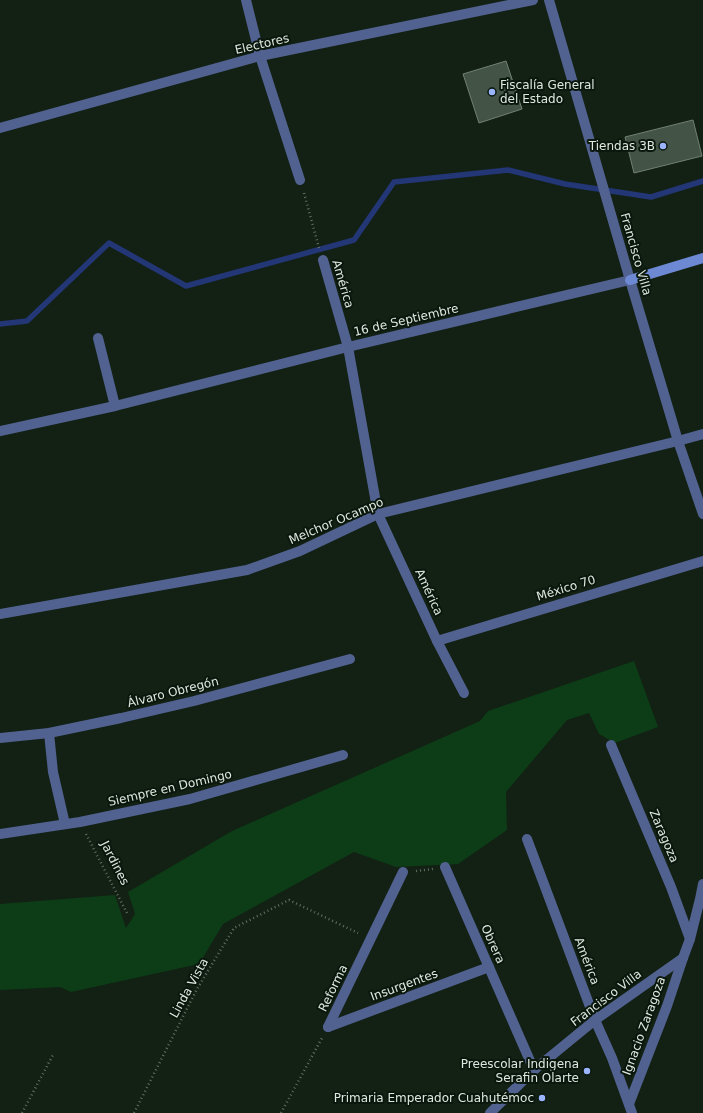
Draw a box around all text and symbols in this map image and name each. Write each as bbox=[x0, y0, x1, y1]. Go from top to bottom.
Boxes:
street label: Electores bbox=[234, 31, 290, 57]
place label: Fiscalía General del Estado bbox=[500, 78, 595, 106]
marker: Fiscalía General del Estado bbox=[487, 87, 497, 97]
place label: Tiendas 3B bbox=[588, 139, 655, 153]
marker: Tiendas 3B bbox=[658, 141, 668, 151]
street label: Francisco Villa bbox=[618, 211, 654, 297]
street label: América bbox=[329, 258, 357, 310]
street label: 16 de Septiembre bbox=[352, 301, 460, 339]
street label: Melchor Ocampo bbox=[287, 495, 385, 547]
street label: América bbox=[412, 567, 446, 617]
street label: México 70 bbox=[535, 572, 597, 604]
street label: Álvaro Obregón bbox=[126, 673, 220, 710]
street label: Siempre en Domingo bbox=[107, 767, 233, 809]
street label: Zaragoza bbox=[647, 807, 681, 865]
street label: Jardines bbox=[97, 838, 132, 887]
street label: Obrera bbox=[478, 922, 508, 966]
street label: América bbox=[572, 935, 602, 987]
street label: Linda Vista bbox=[167, 956, 211, 1020]
street label: Reforma bbox=[316, 962, 350, 1014]
street label: Insurgentes bbox=[368, 966, 440, 1004]
street label: Francisco Villa bbox=[568, 967, 644, 1029]
street label: Ignacio Zaragoza bbox=[620, 975, 668, 1077]
place label: Preescolar Indigena Serafin Olarte bbox=[461, 1057, 579, 1085]
marker: Preescolar Indigena Serafin Olarte bbox=[582, 1066, 592, 1076]
place label: Primaria Emperador Cuahutémoc bbox=[334, 1091, 534, 1105]
marker: Primaria Emperador Cuahutémoc bbox=[537, 1093, 547, 1103]

